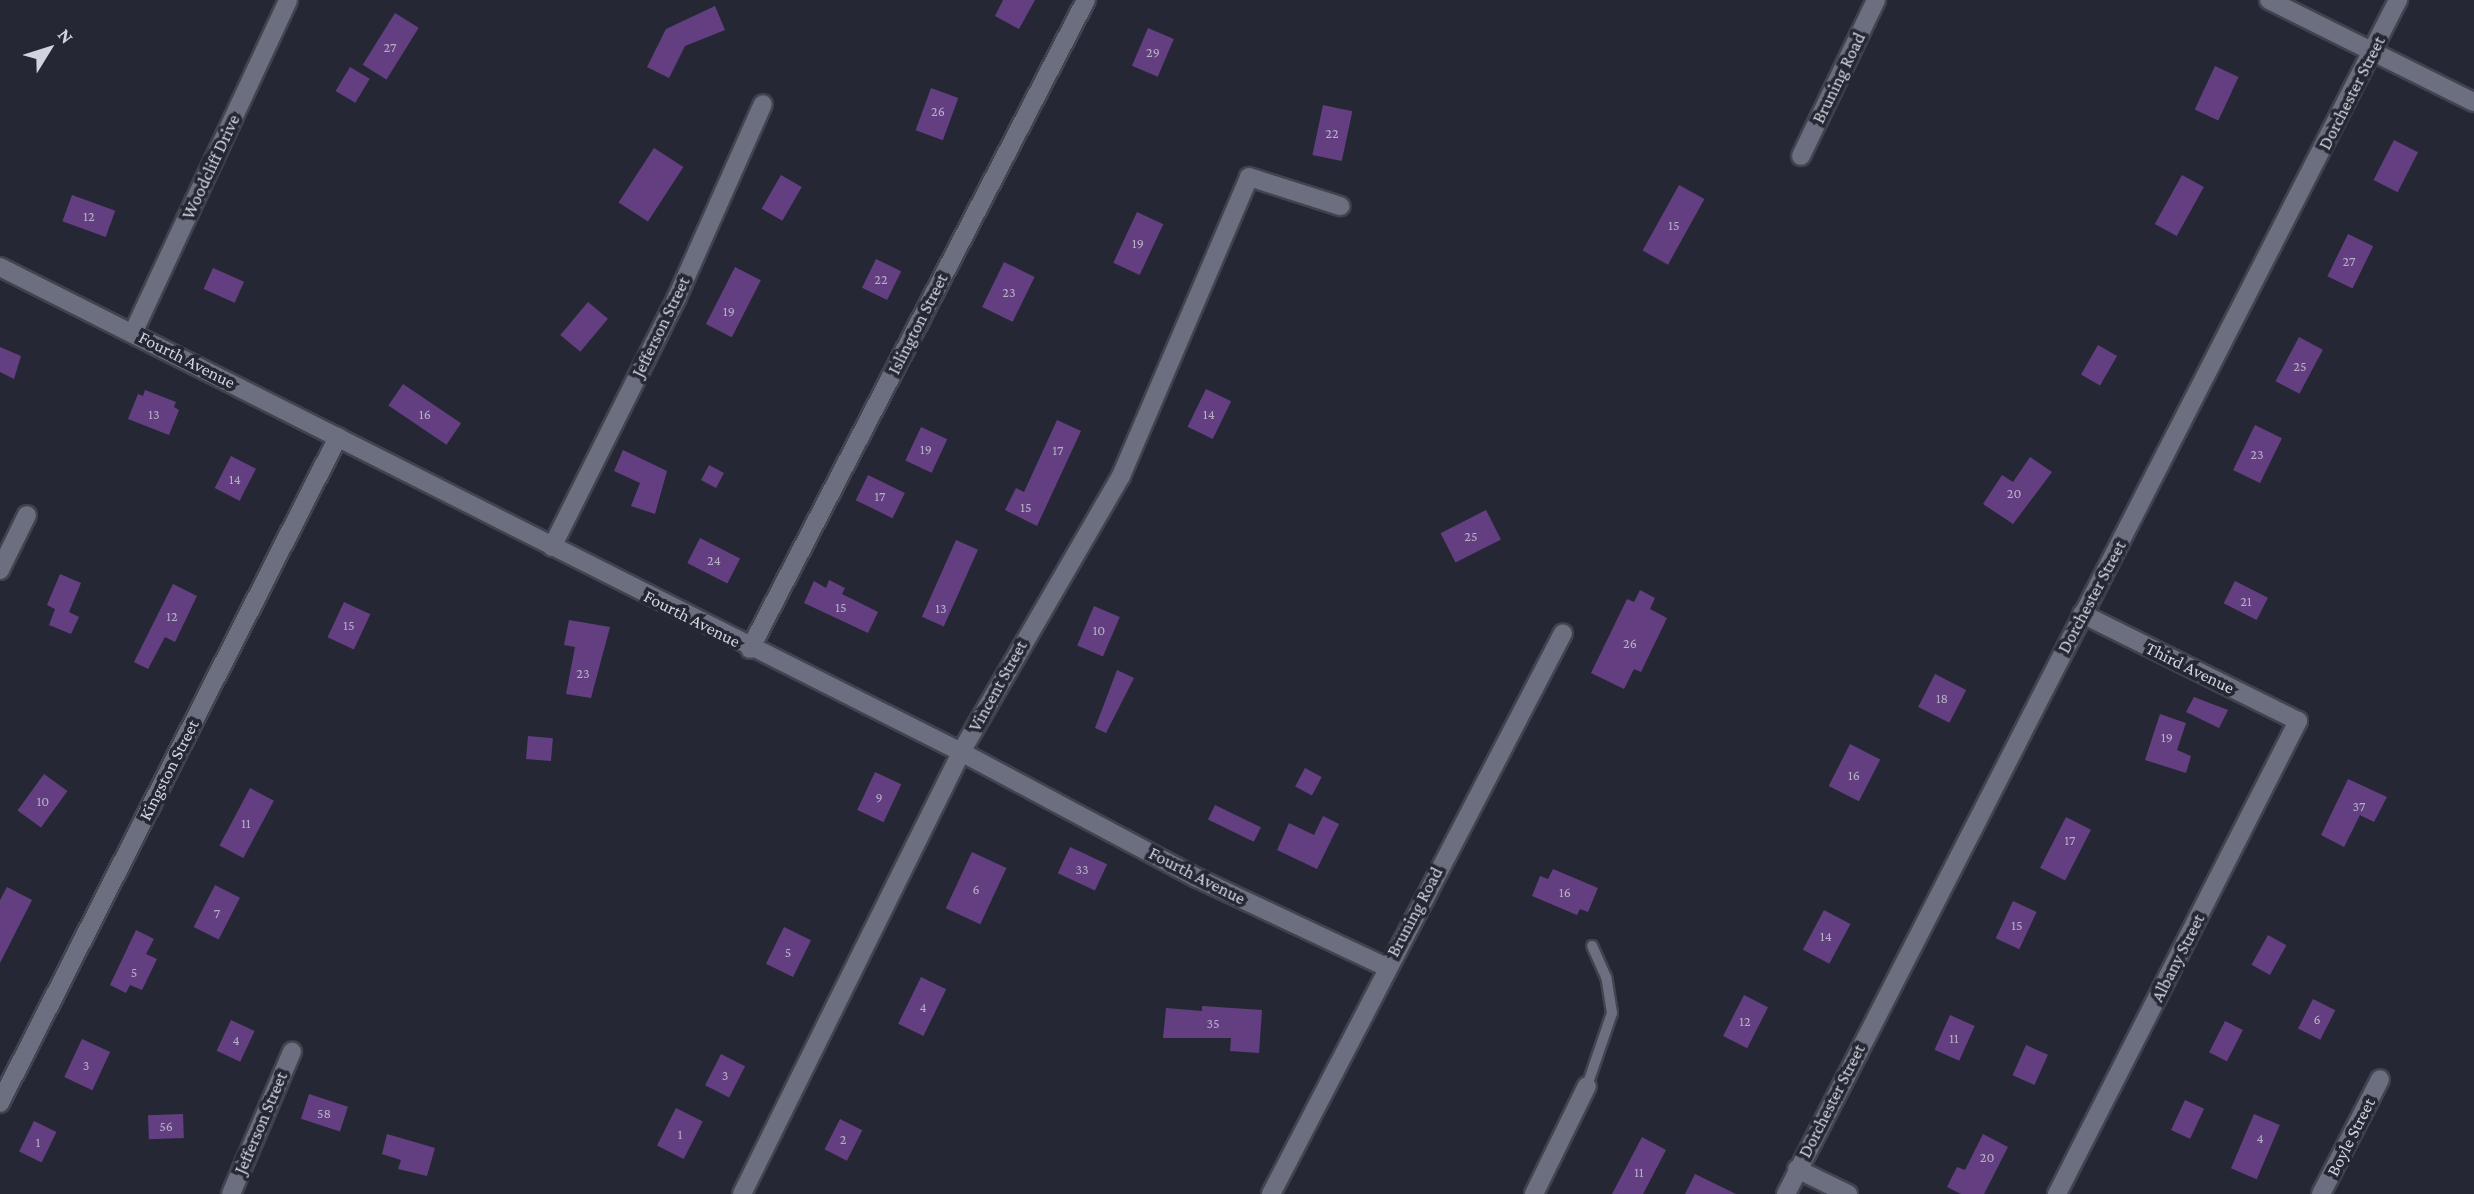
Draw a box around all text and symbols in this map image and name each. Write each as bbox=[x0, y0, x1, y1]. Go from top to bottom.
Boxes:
north arrow bbox=[14, 14, 84, 84]
text: N bbox=[54, 24, 78, 47]
street label: Bruning Road bbox=[1808, 29, 1870, 127]
street label: Dorchester Street bbox=[2314, 33, 2390, 153]
house number: 27 bbox=[384, 39, 396, 55]
house number: 29 bbox=[1146, 44, 1160, 60]
house number: 26 bbox=[931, 103, 945, 119]
street label: Woodcliff Drive bbox=[177, 111, 245, 223]
house number: 22 bbox=[1325, 125, 1339, 141]
house number: 12 bbox=[83, 208, 95, 224]
house number: 15 bbox=[1668, 217, 1680, 233]
house number: 19 bbox=[1132, 235, 1144, 251]
house number: 27 bbox=[2343, 253, 2355, 269]
street label: Islington Street bbox=[883, 270, 953, 378]
house number: 22 bbox=[874, 271, 888, 287]
street label: Jefferson Street bbox=[627, 273, 695, 381]
house number: 23 bbox=[1002, 284, 1016, 300]
house number: 19 bbox=[723, 303, 735, 319]
street label: Fourth Avenue bbox=[135, 326, 239, 394]
house number: 25 bbox=[2293, 358, 2307, 374]
house number: 13 bbox=[148, 406, 160, 422]
house number: 16 bbox=[419, 406, 431, 422]
house number: 14 bbox=[1203, 406, 1215, 422]
house number: 19 bbox=[920, 441, 932, 457]
house number: 17 bbox=[1052, 442, 1064, 458]
house number: 23 bbox=[2250, 446, 2264, 462]
house number: 14 bbox=[229, 471, 241, 487]
house number: 20 bbox=[2007, 485, 2021, 501]
house number: 17 bbox=[874, 488, 886, 504]
house number: 15 bbox=[1020, 499, 1032, 515]
house number: 25 bbox=[1464, 528, 1478, 544]
street label: Dorchester Street bbox=[2053, 537, 2131, 657]
house number: 24 bbox=[707, 552, 721, 568]
street label: Fourth Avenue bbox=[640, 585, 744, 653]
house number: 21 bbox=[2240, 593, 2252, 609]
house number: 15 bbox=[835, 599, 847, 615]
house number: 13 bbox=[935, 600, 947, 616]
house number: 12 bbox=[166, 608, 178, 624]
house number: 15 bbox=[343, 617, 355, 633]
house number: 10 bbox=[1093, 622, 1105, 638]
house number: 26 bbox=[1623, 635, 1637, 651]
street label: Vincent Street bbox=[964, 637, 1032, 735]
street label: Third Avenue bbox=[2142, 637, 2238, 699]
house number: 23 bbox=[576, 665, 590, 681]
house number: 18 bbox=[1936, 690, 1948, 706]
street label: Kingston Street bbox=[134, 716, 204, 824]
house number: 19 bbox=[2161, 729, 2173, 745]
house number: 16 bbox=[1848, 767, 1860, 783]
house number: 9 bbox=[875, 789, 883, 805]
house number: 10 bbox=[37, 793, 49, 809]
house number: 37 bbox=[2353, 798, 2365, 814]
house number: 11 bbox=[241, 815, 251, 831]
house number: 17 bbox=[2064, 832, 2076, 848]
street label: Fourth Avenue bbox=[1145, 842, 1249, 910]
house number: 33 bbox=[1075, 861, 1089, 877]
street label: Bruning Road bbox=[1382, 863, 1448, 961]
house number: 6 bbox=[972, 881, 980, 897]
house number: 16 bbox=[1559, 884, 1571, 900]
house number: 7 bbox=[214, 905, 220, 921]
street label: Albany Street bbox=[2147, 910, 2209, 1006]
house number: 15 bbox=[2011, 917, 2023, 933]
house number: 14 bbox=[1820, 928, 1832, 944]
house number: 5 bbox=[785, 944, 791, 960]
house number: 5 bbox=[131, 964, 137, 980]
house number: 4 bbox=[919, 999, 927, 1015]
house number: 6 bbox=[2313, 1011, 2321, 1027]
house number: 12 bbox=[1739, 1013, 1751, 1029]
house number: 35 bbox=[1206, 1015, 1220, 1031]
house number: 11 bbox=[1949, 1030, 1959, 1046]
house number: 4 bbox=[232, 1032, 240, 1048]
street label: Dorchester Street bbox=[1794, 1041, 1870, 1161]
house number: 3 bbox=[83, 1057, 89, 1073]
house number: 3 bbox=[722, 1067, 728, 1083]
street label: Jefferson Street bbox=[230, 1069, 292, 1177]
street label: Boyle Street bbox=[2322, 1094, 2380, 1180]
house number: 58 bbox=[317, 1105, 331, 1121]
house number: 56 bbox=[159, 1118, 173, 1134]
house number: 1 bbox=[678, 1126, 682, 1142]
house number: 4 bbox=[2256, 1130, 2264, 1146]
house number: 2 bbox=[840, 1131, 846, 1147]
house number: 1 bbox=[36, 1134, 40, 1150]
house number: 20 bbox=[1980, 1149, 1994, 1165]
house number: 11 bbox=[1634, 1164, 1644, 1180]

